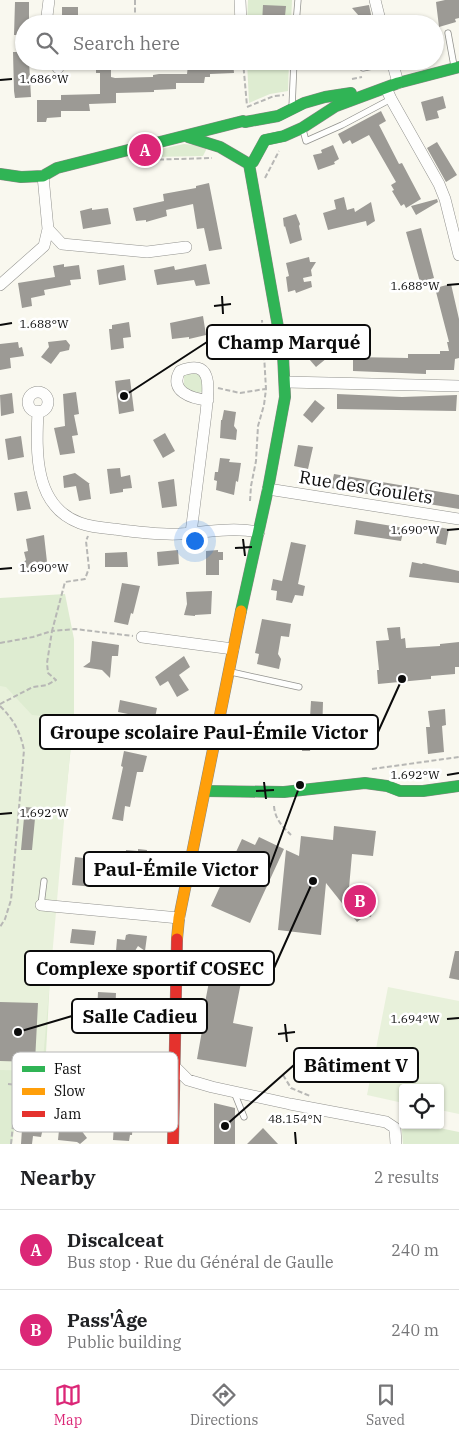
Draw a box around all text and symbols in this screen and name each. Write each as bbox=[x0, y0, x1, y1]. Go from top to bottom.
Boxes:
search box bbox=[15, 15, 444, 70]
icon: search bbox=[33, 29, 61, 57]
text: Search here bbox=[73, 31, 180, 55]
text: 1.686°W bbox=[19, 71, 69, 86]
pin: A bbox=[129, 131, 161, 169]
text: 1.688°W bbox=[390, 278, 440, 293]
text: 1.688°W bbox=[19, 316, 69, 331]
callout: Champ Marqué bbox=[207, 325, 370, 359]
text: Champ Marqué bbox=[218, 330, 361, 354]
street label: Rue des Goulets bbox=[298, 465, 434, 509]
text: 1.690°W bbox=[390, 522, 440, 537]
your location bbox=[182, 528, 208, 554]
text: 1.690°W bbox=[19, 560, 69, 575]
callout: Groupe scolaire Paul-Émile Victor bbox=[40, 715, 378, 749]
text: Groupe scolaire Paul-Émile Victor bbox=[50, 720, 369, 744]
text: 1.692°W bbox=[390, 767, 440, 782]
text: 1.692°W bbox=[19, 805, 69, 820]
callout: Paul-Émile Victor bbox=[84, 852, 269, 886]
text: Paul-Émile Victor bbox=[93, 857, 259, 881]
pin: B bbox=[344, 882, 376, 920]
callout: Complexe sportif COSEC bbox=[25, 951, 274, 985]
text: Complexe sportif COSEC bbox=[36, 956, 264, 980]
callout: Salle Cadieu bbox=[72, 999, 207, 1033]
text: Salle Cadieu bbox=[82, 1004, 198, 1028]
text: 1.694°W bbox=[390, 1011, 440, 1026]
callout: Bâtiment V bbox=[294, 1048, 418, 1082]
legend bbox=[12, 1052, 178, 1132]
text: Bâtiment V bbox=[304, 1053, 408, 1077]
text: Fast bbox=[54, 1060, 82, 1078]
text: Slow bbox=[54, 1082, 85, 1100]
map controls bbox=[399, 1084, 444, 1129]
button: locate bbox=[399, 1084, 444, 1129]
text: Jam bbox=[54, 1105, 81, 1123]
text: 48.154°N bbox=[268, 1111, 322, 1126]
text: Nearby bbox=[20, 1163, 96, 1191]
text: 2 results bbox=[374, 1167, 439, 1187]
text: Discalceat bbox=[67, 1228, 163, 1252]
text: A bbox=[30, 1240, 42, 1260]
text: 240 m bbox=[391, 1240, 439, 1260]
text: Bus stop · Rue du Général de Gaulle bbox=[67, 1252, 334, 1272]
text: Pass'Âge bbox=[67, 1308, 148, 1332]
text: B bbox=[30, 1320, 42, 1340]
text: 240 m bbox=[391, 1320, 439, 1340]
text: Public building bbox=[67, 1332, 181, 1352]
tab: Map bbox=[54, 1381, 82, 1429]
tab: Directions bbox=[190, 1381, 258, 1429]
tab: Saved bbox=[366, 1381, 405, 1429]

